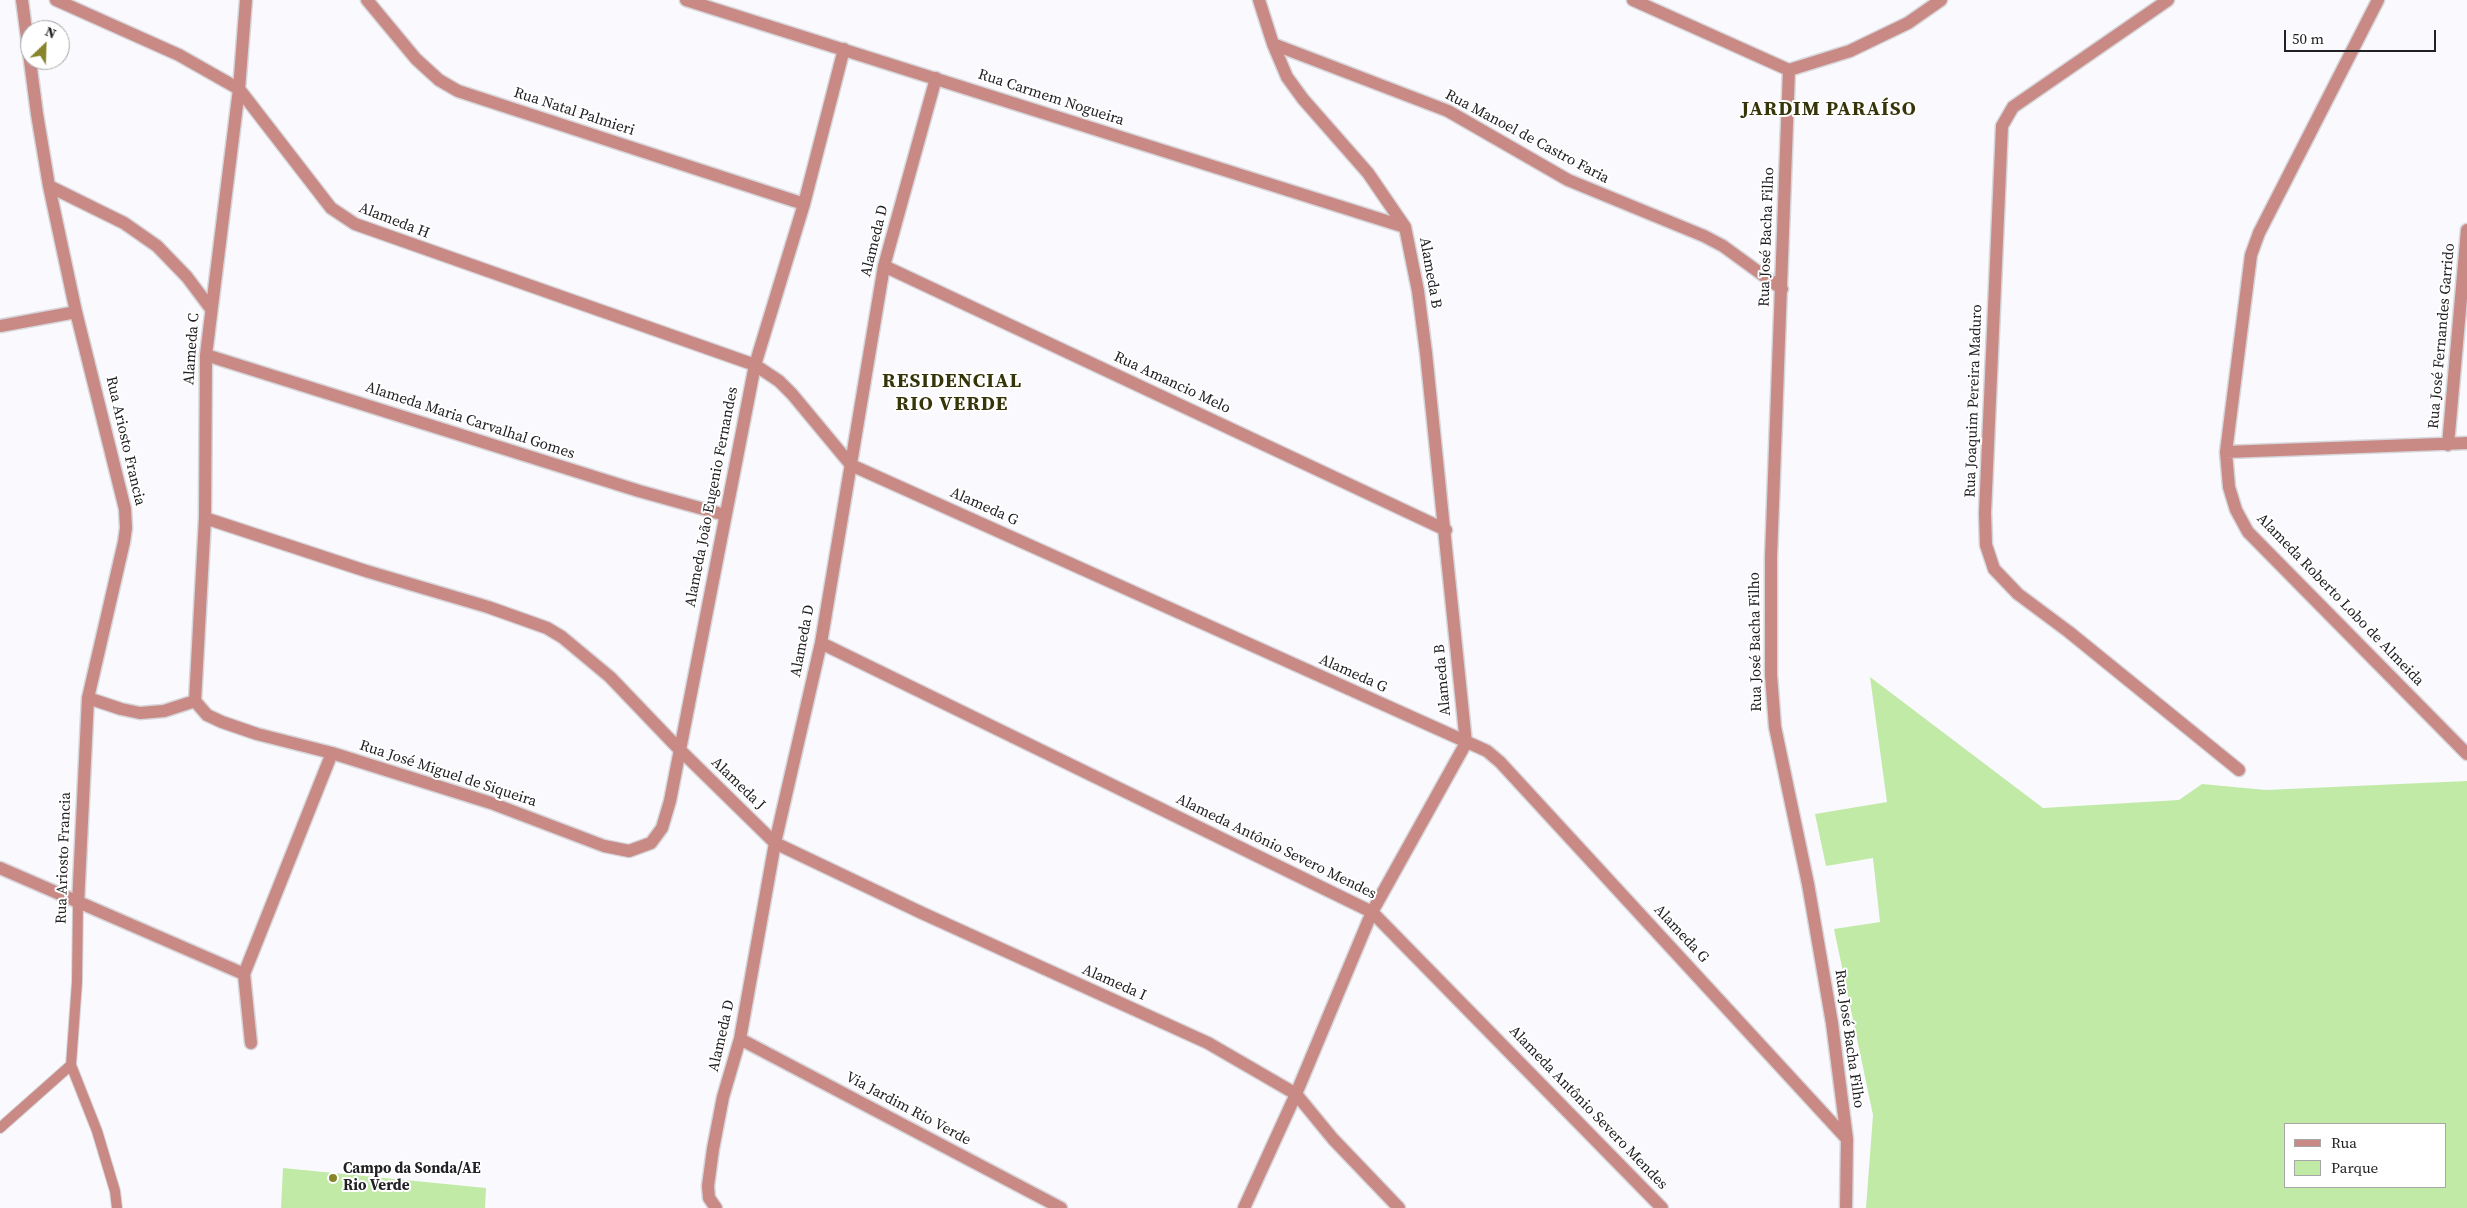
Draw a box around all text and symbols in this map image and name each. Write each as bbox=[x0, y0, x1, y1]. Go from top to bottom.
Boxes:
north arrow bbox=[20, 20, 70, 70]
scale bar bbox=[2287, 20, 2440, 52]
text: N bbox=[42, 21, 59, 43]
text: 50 m bbox=[2292, 28, 2324, 49]
street label: Rua Carmem Nogueira bbox=[976, 66, 1126, 130]
street label: Rua Natal Palmieri bbox=[511, 84, 637, 140]
street label: Rua Manoel de Castro Faria bbox=[1442, 86, 1612, 188]
district label: JARDIM PARAÍSO bbox=[1740, 98, 1918, 122]
street label: Rua José Bacha Filho bbox=[1756, 167, 1778, 307]
street label: Alameda H bbox=[356, 199, 432, 243]
street label: Alameda D bbox=[857, 203, 893, 279]
street label: Alameda B bbox=[1415, 236, 1445, 310]
street label: Rua José Fernandes Garrido bbox=[2425, 242, 2459, 430]
street label: Rua Joaquim Pereira Maduro bbox=[1962, 304, 1986, 498]
street label: Alameda C bbox=[181, 312, 203, 386]
street label: Rua Amancio Melo bbox=[1111, 348, 1233, 418]
district label: RESIDENCIAL RIO VERDE bbox=[881, 370, 1023, 417]
street label: Rua Ariosto Francia bbox=[101, 375, 149, 507]
street label: Alameda Maria Carvalhal Gomes bbox=[363, 379, 577, 463]
street label: Alameda João Eugenio Fernandes bbox=[682, 385, 742, 609]
street label: Alameda G bbox=[947, 484, 1021, 530]
street label: Alameda Roberto Lobo de Almeida bbox=[2253, 510, 2427, 690]
street label: Rua José Bacha Filho bbox=[1746, 572, 1766, 712]
street label: Alameda D bbox=[787, 603, 819, 679]
street label: Alameda B bbox=[1431, 643, 1455, 717]
street label: Alameda G bbox=[1316, 651, 1390, 697]
street label: Rua José Miguel de Siqueira bbox=[357, 737, 539, 811]
street label: Alameda J bbox=[707, 754, 769, 814]
street label: Alameda Antônio Severo Mendes bbox=[1173, 791, 1379, 903]
street label: Rua Ariosto Francia bbox=[53, 792, 75, 924]
street label: Alameda G bbox=[1650, 901, 1712, 967]
street label: Alameda I bbox=[1079, 961, 1149, 1005]
street label: Rua José Bacha Filho bbox=[1830, 969, 1868, 1109]
street label: Alameda D bbox=[705, 998, 739, 1074]
street label: Alameda Antônio Severo Mendes bbox=[1505, 1022, 1671, 1194]
street label: Via Jardim Rio Verde bbox=[842, 1068, 974, 1150]
legend bbox=[2284, 1123, 2447, 1188]
text: Rua bbox=[2331, 1132, 2357, 1153]
text: Parque bbox=[2331, 1157, 2378, 1178]
place label: Campo da Sonda/AE Rio Verde bbox=[343, 1160, 481, 1195]
marker: Campo da Sonda/AE Rio Verde bbox=[327, 1172, 339, 1184]

